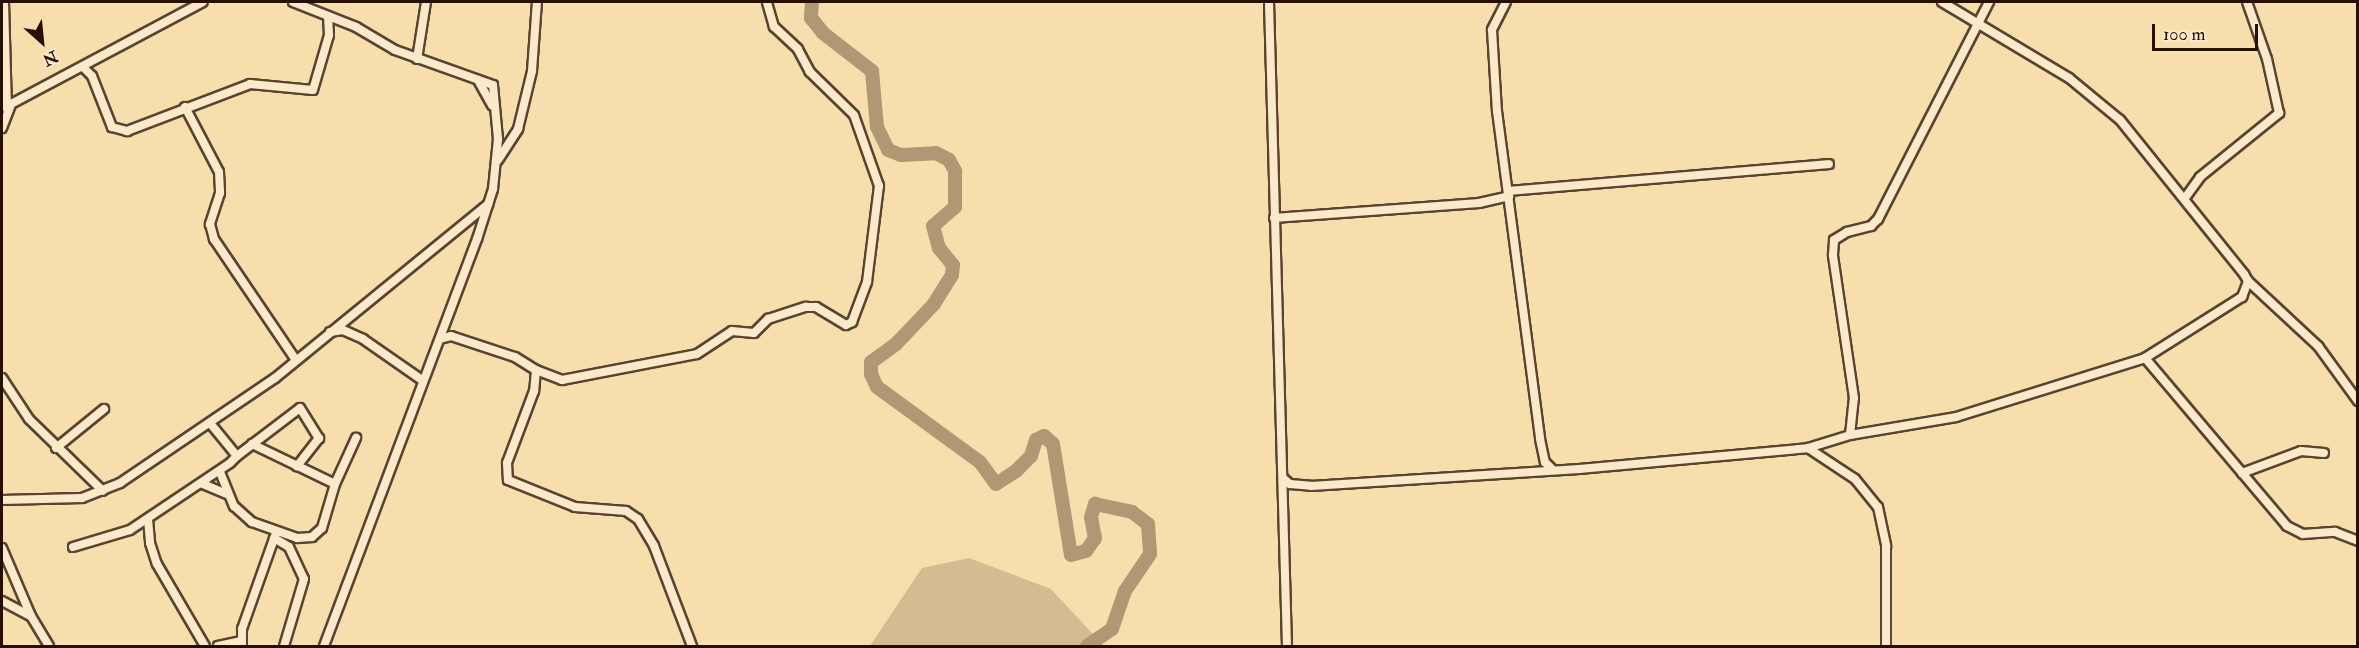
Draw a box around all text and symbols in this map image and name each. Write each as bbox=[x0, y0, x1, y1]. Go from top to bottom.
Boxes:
north arrow bbox=[12, 12, 72, 72]
scale bar bbox=[2155, 12, 2262, 50]
text: 100 m bbox=[2163, 23, 2206, 46]
text: N bbox=[39, 46, 61, 70]

